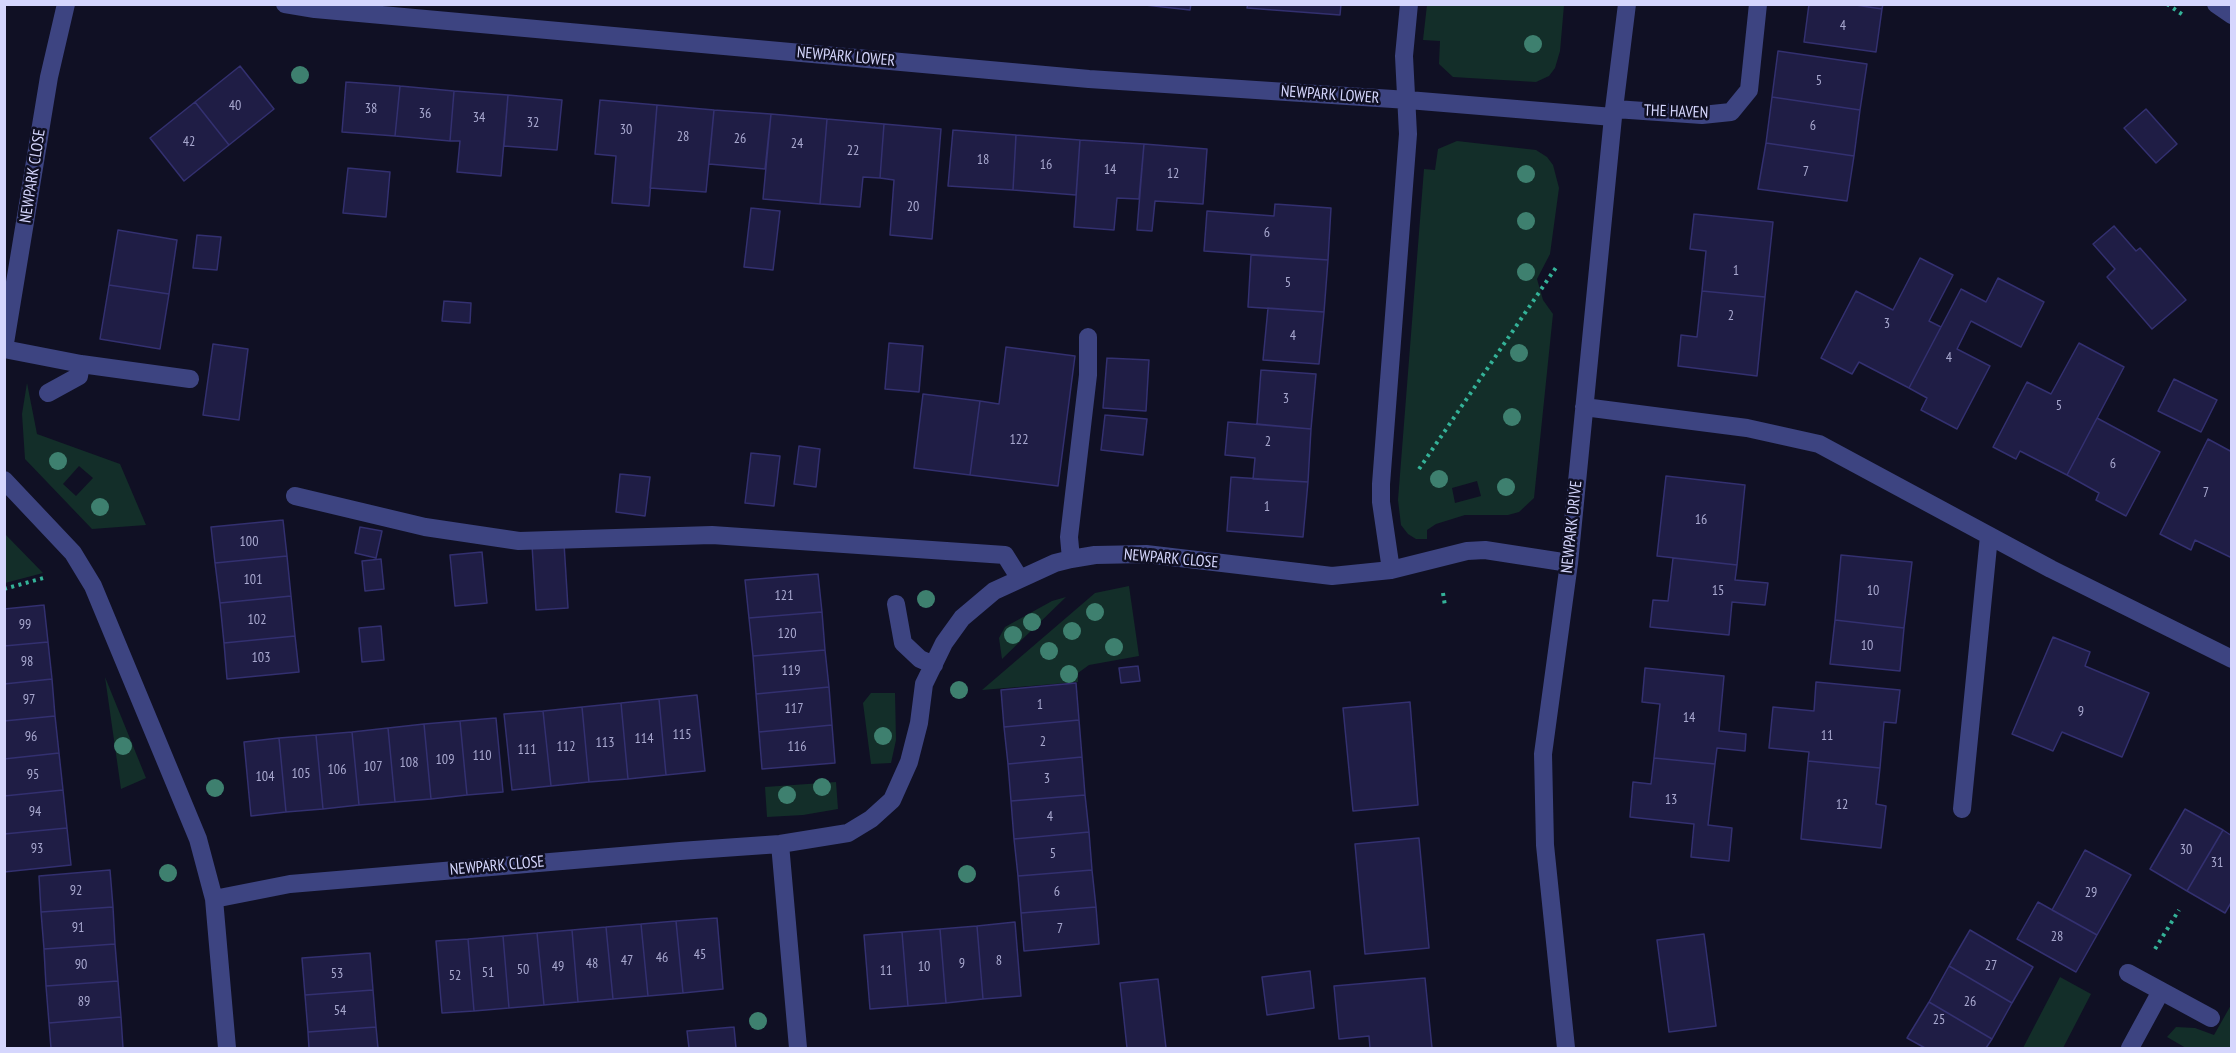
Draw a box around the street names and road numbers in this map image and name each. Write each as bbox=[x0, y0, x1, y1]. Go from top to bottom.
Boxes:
street label: NEWPARK LOWER bbox=[796, 43, 896, 71]
street label: NEWPARK LOWER bbox=[1280, 82, 1380, 108]
street label: THE HAVEN bbox=[1643, 101, 1709, 123]
street label: NEWPARK CLOSE bbox=[16, 128, 50, 224]
street label: NEWPARK DRIVE bbox=[1558, 480, 1586, 574]
street label: NEWPARK CLOSE bbox=[1123, 545, 1219, 573]
street label: NEWPARK CLOSE bbox=[449, 852, 545, 880]

